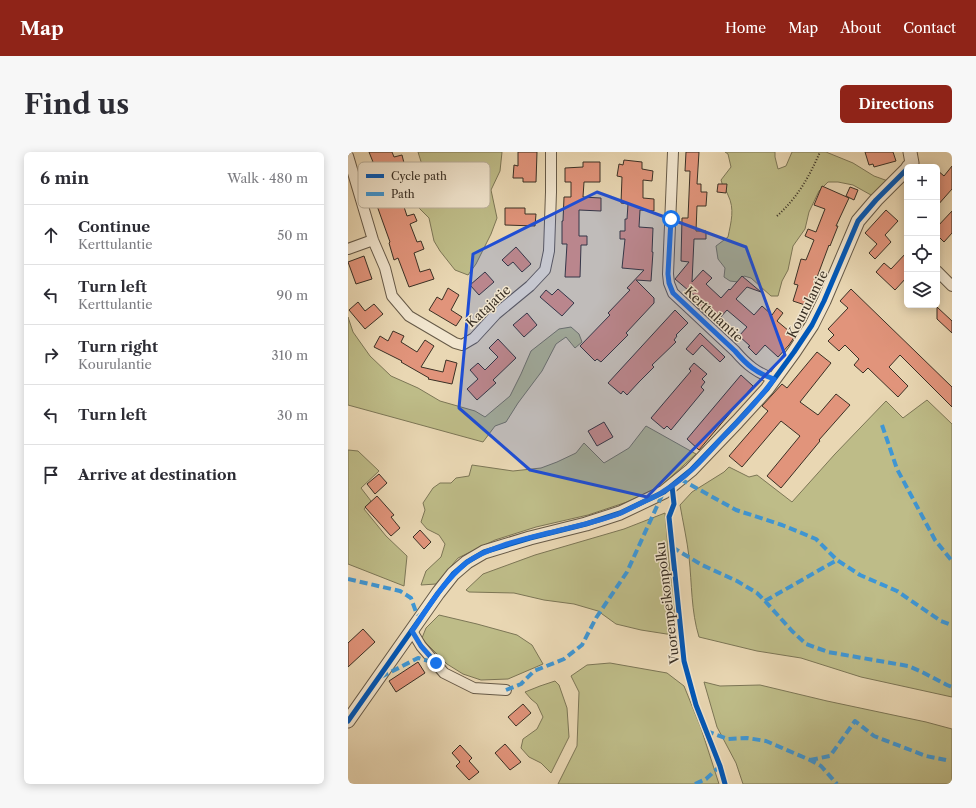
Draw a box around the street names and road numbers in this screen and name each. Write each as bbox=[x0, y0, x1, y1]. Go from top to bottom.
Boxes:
street label: Kourulantie bbox=[783, 267, 831, 341]
street label: Katajatie bbox=[463, 281, 513, 331]
street label: Kerttulantie bbox=[681, 283, 747, 345]
street label: Vuorenpeikonpolku bbox=[652, 541, 683, 666]

